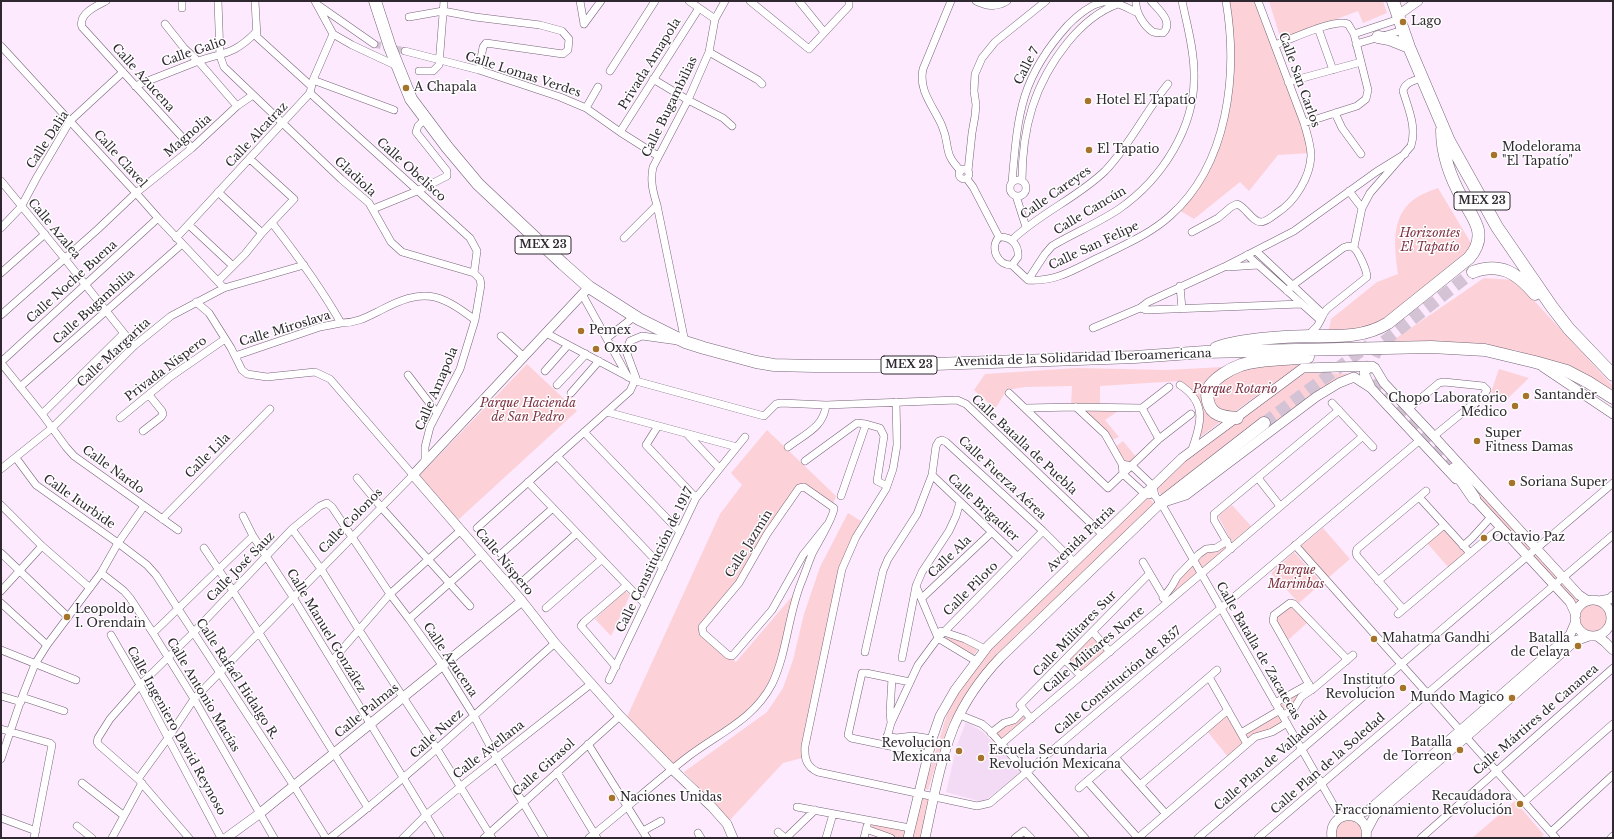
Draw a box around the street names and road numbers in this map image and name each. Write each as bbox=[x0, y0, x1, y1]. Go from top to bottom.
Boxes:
street label: Privada Amapola bbox=[616, 16, 684, 112]
street label: Calle San Carlos bbox=[1275, 31, 1323, 129]
street label: Calle Galio bbox=[160, 34, 228, 70]
street label: Calle Azucena bbox=[109, 41, 177, 115]
street label: Calle 7 bbox=[1011, 45, 1043, 87]
street label: Calle Lomas Verdes bbox=[463, 50, 583, 100]
street label: Calle Bugambilias bbox=[639, 54, 701, 160]
street label: Calle Alcatraz bbox=[223, 99, 291, 171]
street label: Calle Dalia bbox=[24, 108, 72, 172]
street label: Magnolia bbox=[162, 112, 214, 160]
street label: Calle Clavel bbox=[91, 127, 149, 191]
street label: Calle Obelisco bbox=[373, 135, 449, 205]
street label: Gladiola bbox=[331, 154, 379, 200]
street label: Calle Careyes bbox=[1018, 163, 1094, 223]
street label: Calle Cancún bbox=[1051, 184, 1129, 238]
road number: MEX 23 bbox=[1454, 192, 1510, 210]
street label: Calle Azalea bbox=[25, 196, 83, 262]
street label: Calle San Felipe bbox=[1047, 219, 1141, 273]
road number: MEX 23 bbox=[515, 236, 571, 254]
street label: Calle Noche Buena bbox=[24, 238, 120, 326]
street label: Calle Bugambilia bbox=[50, 267, 138, 347]
street label: Calle Miroslava bbox=[238, 308, 332, 350]
street label: Calle Margarita bbox=[74, 315, 154, 391]
street label: Privada Níspero bbox=[122, 334, 210, 404]
street label: Calle Amapola bbox=[413, 345, 461, 433]
street label: Avenida de la Solidaridad Iberoamericana bbox=[954, 346, 1212, 370]
road number: MEX 23 bbox=[881, 356, 937, 374]
street label: Calle Batalla de Puebla bbox=[968, 392, 1080, 498]
street label: Calle Lila bbox=[182, 430, 234, 482]
street label: Calle Fuerza Aérea bbox=[955, 434, 1049, 522]
street label: Calle Nardo bbox=[79, 443, 147, 497]
street label: Calle Brigadier bbox=[944, 471, 1022, 545]
street label: Calle Iturbide bbox=[40, 472, 118, 532]
street label: Calle Colonos bbox=[316, 485, 386, 557]
street label: Calle Constitución de 1917 bbox=[614, 485, 696, 635]
street label: Avenida Patria bbox=[1044, 503, 1118, 575]
street label: Calle Jazmín bbox=[722, 507, 776, 581]
street label: Calle Níspero bbox=[472, 526, 536, 598]
street label: Calle José Sauz bbox=[204, 529, 278, 605]
street label: Calle Ala bbox=[926, 533, 974, 581]
street label: Calle Piloto bbox=[941, 559, 1001, 619]
street label: Calle Manuel González bbox=[283, 566, 369, 696]
street label: Calle Batalla de Zacatecas bbox=[1213, 580, 1303, 722]
street label: Calle Militares Sur bbox=[1030, 588, 1120, 680]
street label: Calle Militares Norte bbox=[1041, 603, 1147, 697]
street label: Calle Rafaél Hidalgo R. bbox=[193, 616, 281, 742]
street label: Calle Azucena bbox=[420, 620, 480, 700]
street label: Calle Constitución de 1857 bbox=[1052, 624, 1184, 738]
street label: Calle Antonio Macías bbox=[163, 635, 243, 755]
street label: Calle Ingeniero David Reynoso bbox=[123, 644, 229, 818]
street label: Calle Mártires de Cananea bbox=[1470, 662, 1602, 778]
street label: Calle Palmas bbox=[332, 681, 402, 741]
street label: Calle Nuez bbox=[407, 706, 467, 762]
street label: Calle Plan de Valladolid bbox=[1212, 708, 1330, 814]
street label: Calle Plan de la Soledad bbox=[1268, 711, 1388, 817]
street label: Calle Avellana bbox=[451, 718, 527, 782]
street label: Calle Girasol bbox=[510, 736, 578, 800]

